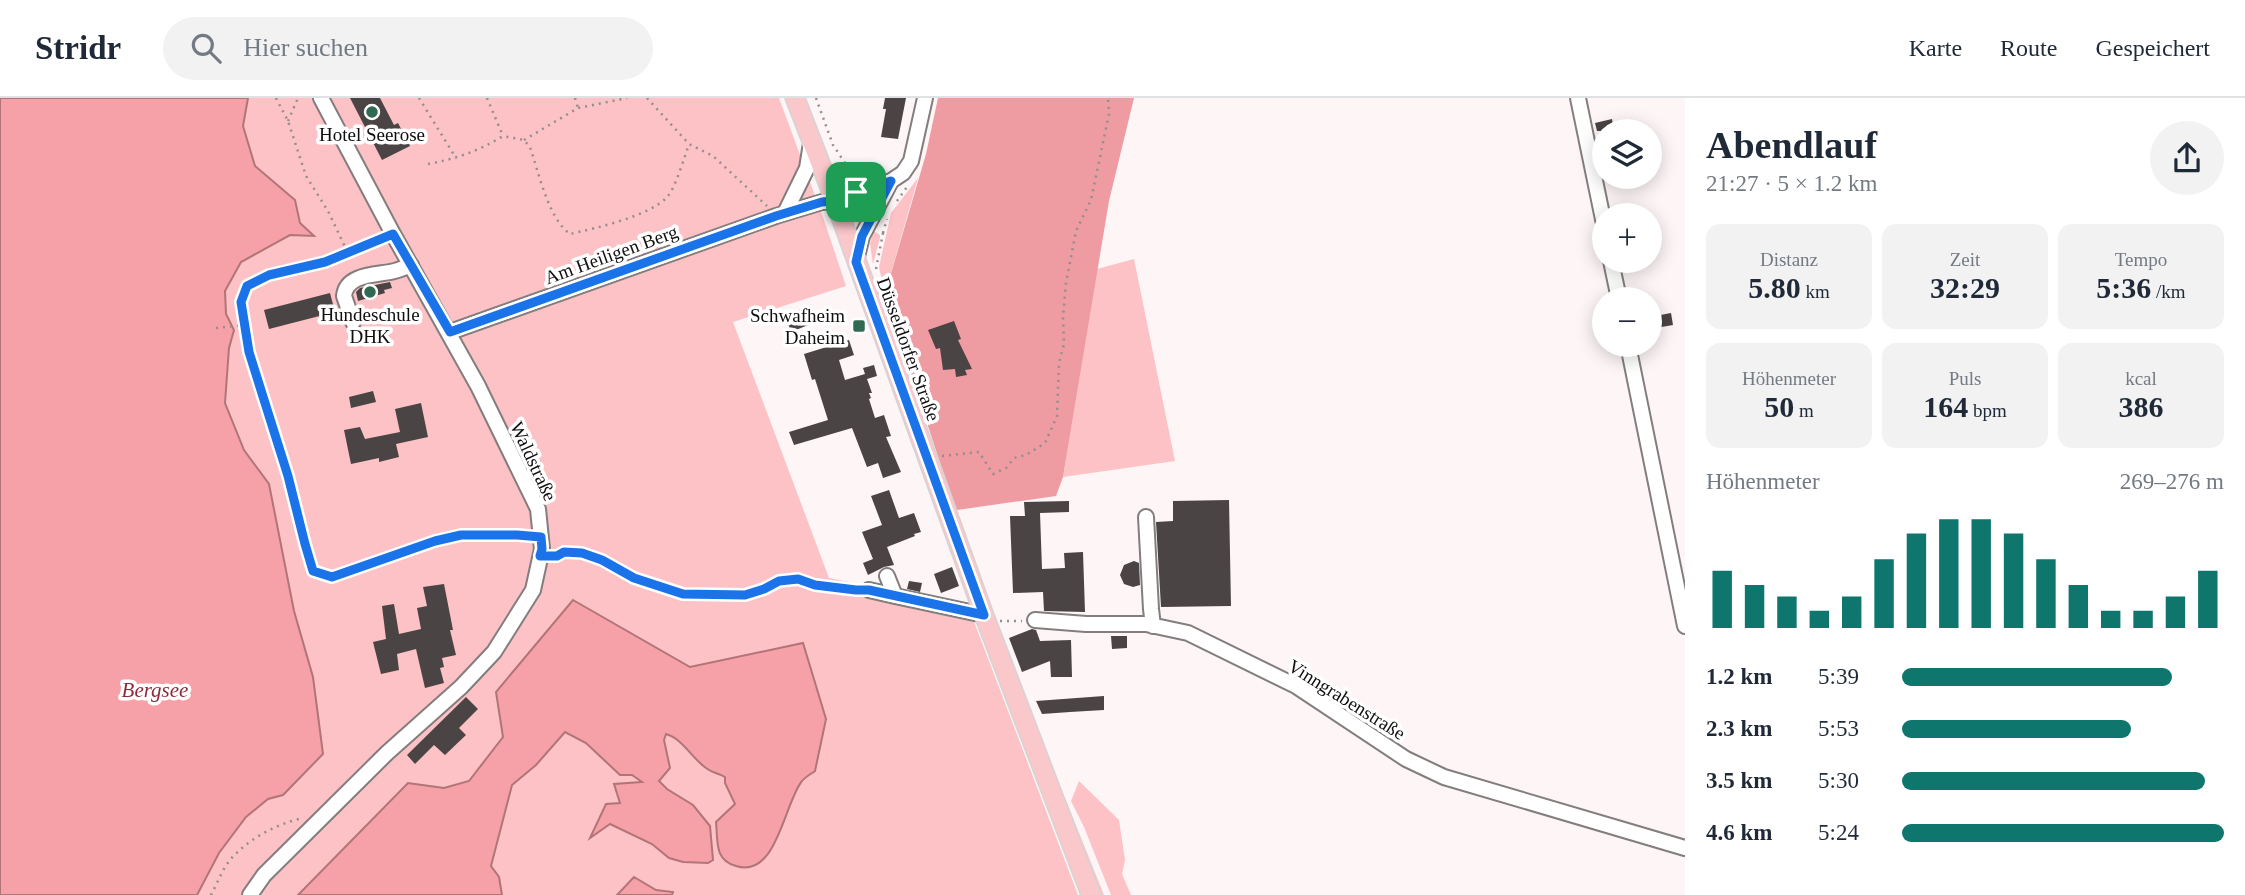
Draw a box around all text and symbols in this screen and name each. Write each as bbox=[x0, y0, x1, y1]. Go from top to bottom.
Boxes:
search box bbox=[163, 17, 653, 80]
icon: search bbox=[187, 29, 225, 67]
text: Stridr bbox=[35, 30, 121, 66]
text: Hier suchen bbox=[243, 33, 368, 62]
text: Karte bbox=[1909, 35, 1962, 61]
text: Route bbox=[2000, 35, 2057, 61]
text: Gespeichert bbox=[2095, 35, 2210, 61]
marker: Hotel Seerose bbox=[364, 104, 380, 120]
map controls bbox=[1592, 119, 1662, 357]
button: layers bbox=[1592, 119, 1662, 189]
button: share bbox=[2150, 121, 2224, 195]
place label: Hotel Seerose bbox=[319, 124, 425, 145]
text: Abendlauf bbox=[1706, 124, 1877, 166]
pin bbox=[826, 162, 886, 222]
text: 21:27 · 5 × 1.2 km bbox=[1706, 171, 1877, 196]
icon: arrive bbox=[837, 173, 875, 211]
button: + bbox=[1592, 203, 1662, 273]
street label: Am Heiligen Berg bbox=[542, 220, 681, 288]
text: Distanz bbox=[1760, 249, 1818, 270]
text: Zeit bbox=[1950, 249, 1980, 270]
text: Tempo bbox=[2115, 249, 2167, 270]
text: 5.80 bbox=[1748, 271, 1801, 304]
text: 32:29 bbox=[1930, 271, 2000, 304]
text: 5:36 bbox=[2096, 271, 2151, 304]
street label: Düsseldorfer Straße bbox=[873, 274, 944, 424]
text: km bbox=[1801, 281, 1830, 302]
text: /km bbox=[2151, 281, 2186, 302]
marker: Hundeschule DHK bbox=[362, 284, 378, 300]
button: − bbox=[1592, 287, 1662, 357]
place label: Hundeschule DHK bbox=[320, 304, 420, 347]
place label: Schwafheim Daheim bbox=[750, 305, 845, 348]
marker: Schwafheim Daheim bbox=[851, 318, 867, 334]
text: Höhenmeter bbox=[1742, 368, 1836, 389]
text: Puls bbox=[1949, 368, 1981, 389]
text: kcal bbox=[2125, 368, 2157, 389]
text: 50 bbox=[1764, 390, 1794, 423]
text: 164 bbox=[1923, 390, 1968, 423]
text: 386 bbox=[2119, 390, 2164, 423]
text: m bbox=[1794, 400, 1814, 421]
text: bpm bbox=[1968, 400, 2007, 421]
street label: Waldstraße bbox=[506, 418, 561, 504]
text: Höhenmeter bbox=[1706, 469, 1820, 494]
text: 269–276 m bbox=[2120, 469, 2224, 494]
street label: Vinngrabenstraße bbox=[1284, 655, 1409, 744]
text: 1.2 km bbox=[1706, 664, 1772, 689]
text: 5:39 bbox=[1818, 664, 1859, 689]
water label: Bergsee bbox=[122, 678, 188, 702]
text: 2.3 km bbox=[1706, 716, 1772, 741]
text: 5:53 bbox=[1818, 716, 1859, 741]
text: 3.5 km bbox=[1706, 768, 1772, 793]
text: 5:30 bbox=[1818, 768, 1859, 793]
text: 4.6 km bbox=[1706, 820, 1772, 845]
text: 5:24 bbox=[1818, 820, 1859, 845]

